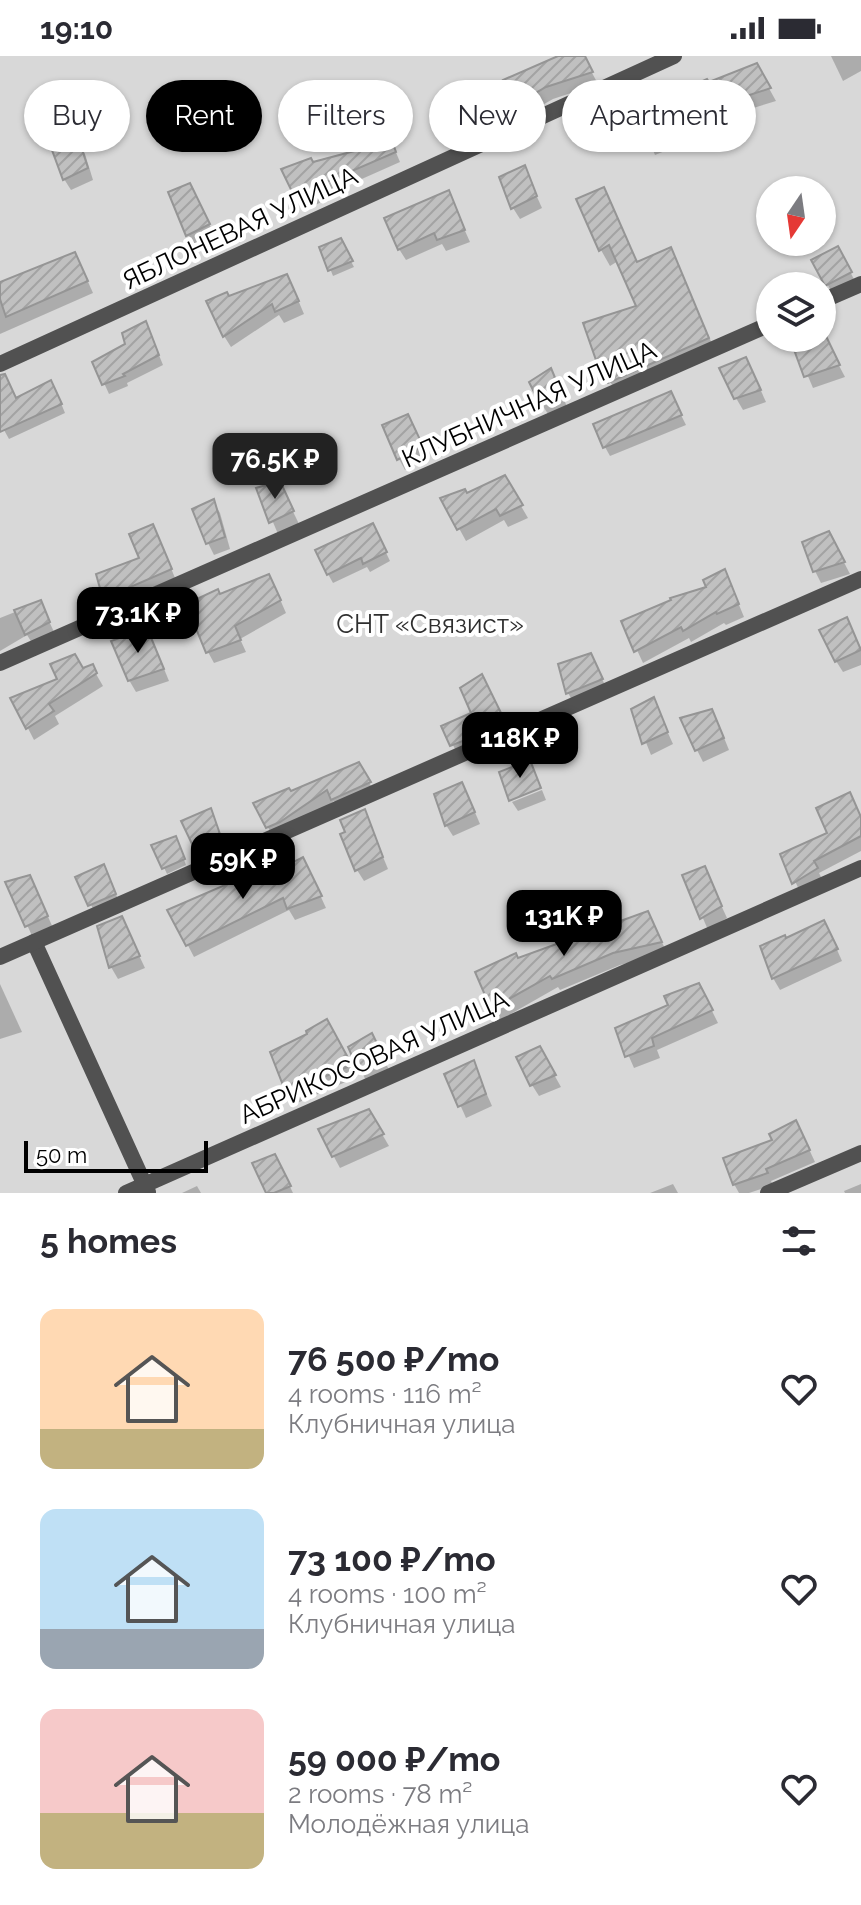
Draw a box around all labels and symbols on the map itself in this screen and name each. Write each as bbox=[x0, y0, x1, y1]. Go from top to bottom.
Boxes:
street label: ЯБЛОНЕВАЯ УЛИЦА bbox=[118, 160, 363, 296]
north arrow bbox=[756, 176, 836, 256]
street label: КЛУБНИЧНАЯ УЛИЦА bbox=[397, 334, 661, 474]
pin: 76.5K ₽ bbox=[201, 433, 349, 501]
pin: 73.1K ₽ bbox=[64, 587, 212, 655]
park label: СНТ «Связист» bbox=[336, 609, 524, 639]
pin: 118K ₽ bbox=[455, 712, 585, 780]
pin: 59K ₽ bbox=[187, 833, 299, 901]
pin: 131K ₽ bbox=[499, 890, 629, 958]
street label: АБРИКОСОВАЯ УЛИЦА bbox=[235, 984, 514, 1130]
scale bar bbox=[24, 1137, 208, 1173]

